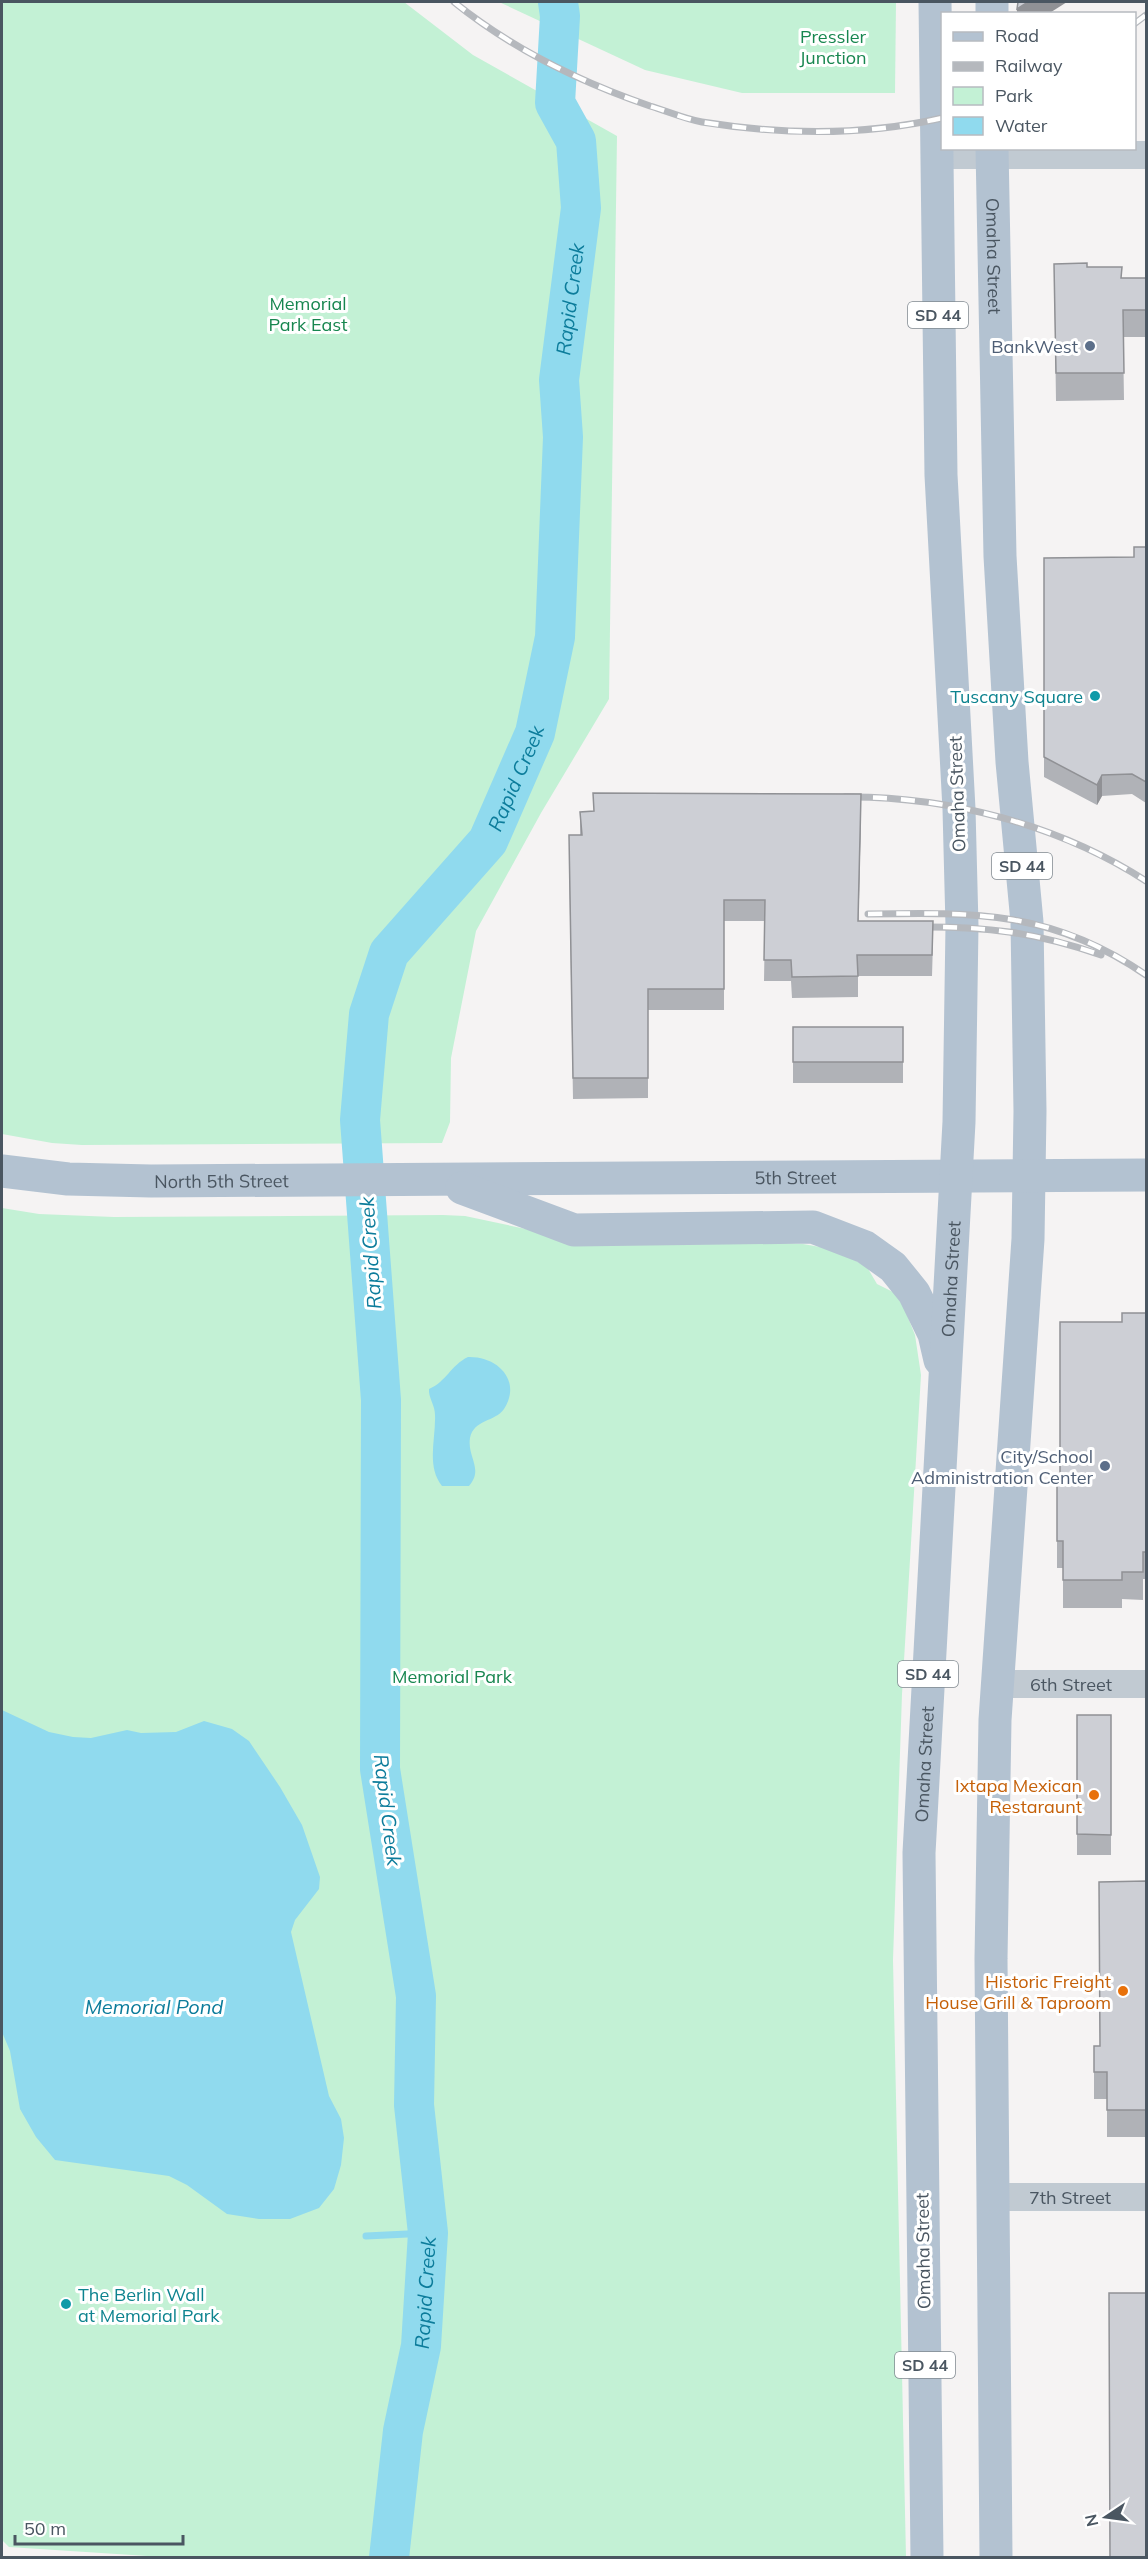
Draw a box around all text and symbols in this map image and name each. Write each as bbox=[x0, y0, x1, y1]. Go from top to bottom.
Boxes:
legend bbox=[941, 12, 1136, 150]
text: Road bbox=[995, 24, 1039, 47]
park label: Pressler Junction bbox=[799, 25, 867, 69]
text: Railway bbox=[995, 54, 1063, 77]
text: Park bbox=[995, 84, 1034, 107]
text: Water bbox=[995, 114, 1048, 137]
street label: Omaha Street bbox=[981, 198, 1007, 314]
water label: Rapid Creek bbox=[550, 241, 589, 357]
park label: Memorial Park East bbox=[269, 292, 347, 336]
road number: SD 44 bbox=[908, 302, 968, 328]
place label: BankWest bbox=[991, 335, 1078, 358]
marker: BankWest bbox=[1083, 339, 1097, 353]
place label: Tuscany Square bbox=[950, 685, 1083, 708]
marker: Tuscany Square bbox=[1088, 689, 1102, 703]
water label: Rapid Creek bbox=[481, 723, 549, 835]
street label: Omaha Street bbox=[943, 735, 971, 853]
road number: SD 44 bbox=[992, 853, 1052, 879]
street label: 5th Street bbox=[754, 1165, 837, 1189]
street label: North 5th Street bbox=[154, 1169, 289, 1192]
water label: Rapid Creek bbox=[354, 1195, 386, 1310]
street label: Omaha Street bbox=[936, 1220, 965, 1338]
place label: City/School Administration Center bbox=[911, 1445, 1093, 1489]
marker: City/School Administration Center bbox=[1098, 1459, 1112, 1473]
road number: SD 44 bbox=[898, 1661, 958, 1687]
park label: Memorial Park bbox=[392, 1665, 513, 1688]
street label: 6th Street bbox=[1030, 1673, 1112, 1696]
street label: Omaha Street bbox=[909, 1705, 939, 1823]
water label: Rapid Creek bbox=[369, 1753, 407, 1868]
place label: Ixtapa Mexican Restaraunt bbox=[955, 1774, 1082, 1818]
marker: Ixtapa Mexican Restaraunt bbox=[1087, 1788, 1101, 1802]
place label: Historic Freight House Grill & Taproom bbox=[925, 1970, 1111, 2014]
marker: Historic Freight House Grill & Taproom bbox=[1116, 1984, 1130, 1998]
water label: Memorial Pond bbox=[85, 1994, 223, 2019]
street label: 7th Street bbox=[1029, 2186, 1111, 2209]
street label: Omaha Street bbox=[910, 2193, 936, 2309]
water label: Rapid Creek bbox=[408, 2235, 440, 2350]
place label: The Berlin Wall at Memorial Park bbox=[78, 2283, 220, 2327]
marker: The Berlin Wall at Memorial Park bbox=[59, 2297, 73, 2311]
road number: SD 44 bbox=[895, 2352, 955, 2378]
north arrow bbox=[1076, 2487, 1136, 2547]
scale bar bbox=[15, 2508, 183, 2546]
text: N bbox=[1080, 2512, 1102, 2529]
text: 50 m bbox=[24, 2517, 66, 2540]

